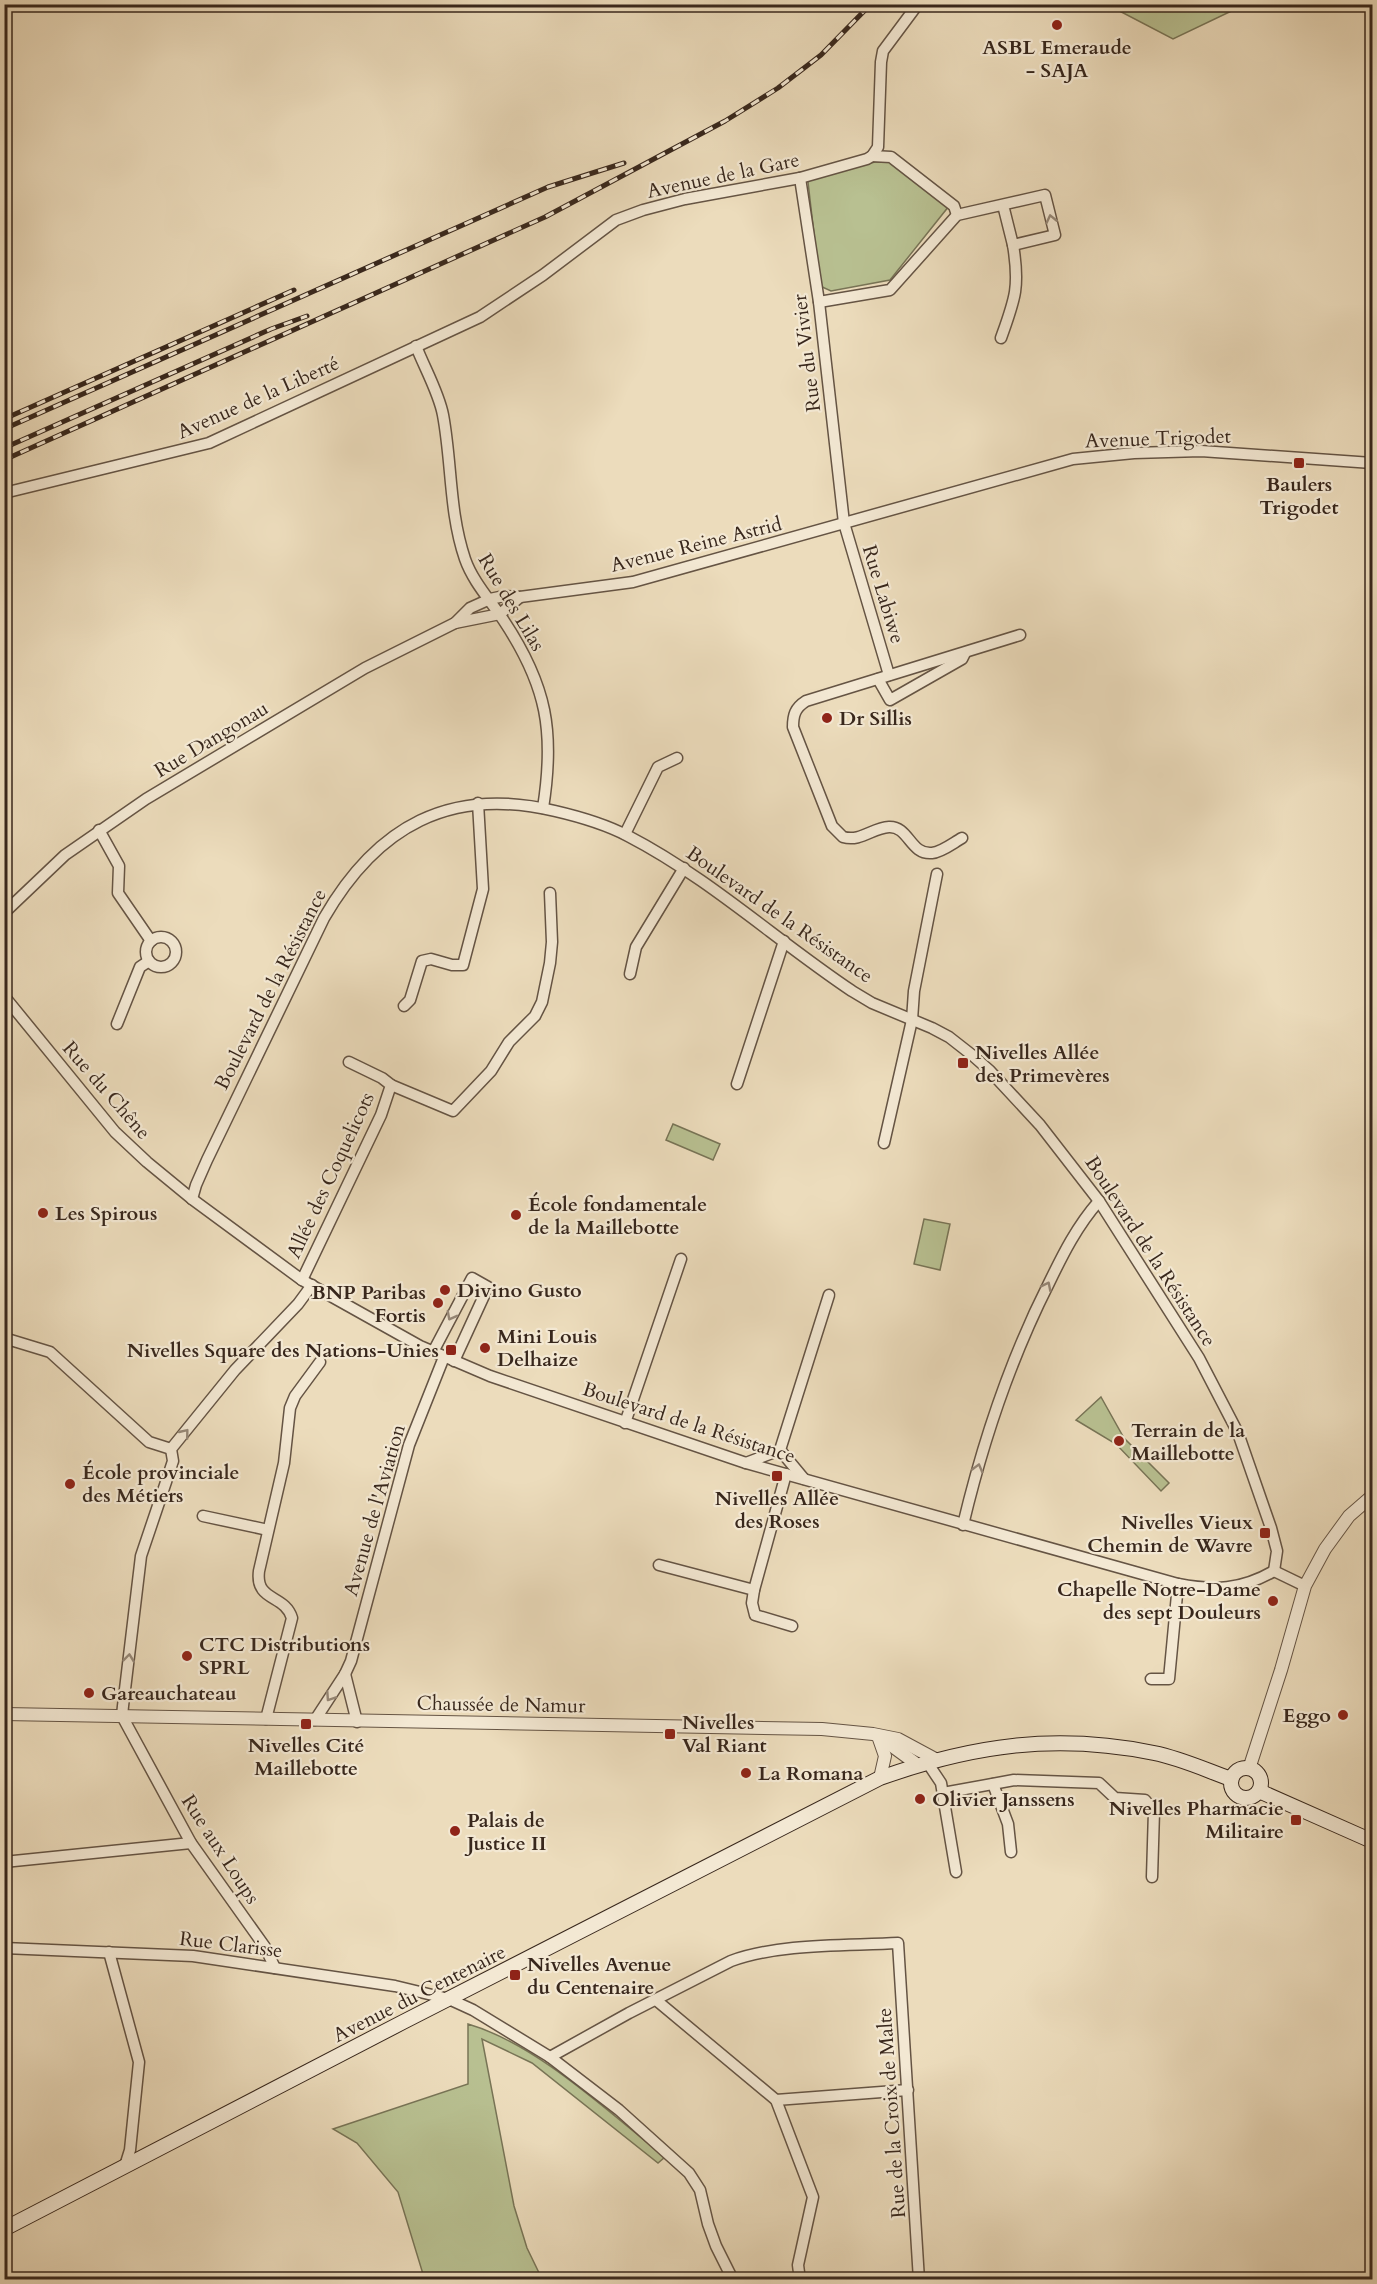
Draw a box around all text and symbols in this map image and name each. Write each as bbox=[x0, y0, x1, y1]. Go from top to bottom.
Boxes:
marker: ASBL Emeraude - SAJA bbox=[1050, 18, 1064, 32]
place label: ASBL Emeraude - SAJA bbox=[982, 34, 1132, 84]
street label: Avenue de la Gare bbox=[644, 146, 802, 205]
one-way arrow bbox=[1045, 214, 1058, 224]
street label: Rue du Vivier bbox=[786, 292, 827, 414]
street label: Avenue de la Liberté bbox=[173, 350, 343, 445]
street label: Avenue Trigodet bbox=[1085, 422, 1232, 455]
marker: Baulers Trigodet bbox=[1292, 456, 1306, 470]
place label: Baulers Trigodet bbox=[1259, 471, 1339, 521]
street label: Avenue Reine Astrid bbox=[608, 510, 785, 579]
street label: Rue Labiwe bbox=[856, 542, 911, 647]
street label: Rue des Lilas bbox=[472, 548, 551, 656]
street label: Rue Dangonau bbox=[149, 695, 273, 784]
place label: Dr Sillis bbox=[839, 705, 912, 732]
marker: Dr Sillis bbox=[820, 711, 834, 725]
street label: Boulevard de la Résistance bbox=[681, 840, 879, 989]
street label: Boulevard de la Résistance bbox=[208, 884, 333, 1094]
street label: Rue du Chêne bbox=[56, 1035, 157, 1145]
place label: Nivelles Allée des Primevères bbox=[975, 1039, 1110, 1089]
marker: Nivelles Allée des Primevères bbox=[956, 1056, 970, 1070]
street label: Allée des Coquelicots bbox=[280, 1088, 381, 1263]
street label: Boulevard de la Résistance bbox=[1079, 1151, 1222, 1352]
place label: École fondamentale de la Maillebotte bbox=[528, 1191, 707, 1241]
place label: Les Spirous bbox=[55, 1200, 157, 1227]
marker: Les Spirous bbox=[36, 1206, 50, 1220]
marker: École fondamentale de la Maillebotte bbox=[509, 1208, 523, 1222]
place label: Divino Gusto bbox=[457, 1277, 582, 1304]
place label: BNP Paribas Fortis bbox=[311, 1279, 426, 1329]
one-way arrow bbox=[1040, 1282, 1051, 1293]
marker: Divino Gusto bbox=[438, 1283, 452, 1297]
marker: BNP Paribas Fortis bbox=[431, 1296, 445, 1310]
one-way arrow bbox=[447, 1310, 458, 1320]
place label: Mini Louis Delhaize bbox=[497, 1323, 597, 1373]
place label: Nivelles Square des Nations-Unies bbox=[127, 1337, 439, 1364]
marker: Mini Louis Delhaize bbox=[478, 1341, 492, 1355]
marker: Nivelles Square des Nations-Unies bbox=[444, 1343, 458, 1357]
street label: Boulevard de la Résistance bbox=[579, 1375, 799, 1470]
place label: Terrain de la Maillebotte bbox=[1131, 1417, 1245, 1467]
street label: Avenue de l'Aviation bbox=[337, 1420, 412, 1599]
one-way arrow bbox=[178, 1428, 189, 1439]
marker: Terrain de la Maillebotte bbox=[1112, 1434, 1126, 1448]
place label: École provinciale des Métiers bbox=[82, 1459, 239, 1509]
one-way arrow bbox=[970, 1463, 983, 1473]
marker: Nivelles Allée des Roses bbox=[770, 1469, 784, 1483]
marker: École provinciale des Métiers bbox=[63, 1477, 77, 1491]
place label: Nivelles Allée des Roses bbox=[715, 1485, 839, 1535]
place label: Nivelles Vieux Chemin de Wavre bbox=[1087, 1509, 1253, 1559]
marker: Nivelles Vieux Chemin de Wavre bbox=[1258, 1526, 1272, 1540]
place label: Chapelle Notre-Dame des sept Douleurs bbox=[1057, 1576, 1261, 1626]
marker: Chapelle Notre-Dame des sept Douleurs bbox=[1266, 1594, 1280, 1608]
place label: CTC Distributions SPRL bbox=[199, 1631, 370, 1681]
marker: CTC Distributions SPRL bbox=[180, 1649, 194, 1663]
one-way arrow bbox=[122, 1654, 135, 1663]
place label: Gareauchateau bbox=[101, 1680, 237, 1707]
marker: Gareauchateau bbox=[82, 1686, 96, 1700]
street label: Chaussée de Namur bbox=[416, 1690, 586, 1719]
one-way arrow bbox=[326, 1691, 337, 1702]
place label: Eggo bbox=[1283, 1702, 1331, 1729]
marker: Eggo bbox=[1336, 1708, 1350, 1722]
place label: Nivelles Val Riant bbox=[682, 1709, 766, 1759]
marker: Nivelles Cité Maillebotte bbox=[299, 1717, 313, 1731]
marker: Nivelles Val Riant bbox=[663, 1727, 677, 1741]
place label: Nivelles Cité Maillebotte bbox=[248, 1732, 364, 1782]
place label: La Romana bbox=[758, 1760, 864, 1787]
marker: La Romana bbox=[739, 1766, 753, 1780]
place label: Olivier Janssens bbox=[932, 1786, 1075, 1813]
street label: Rue aux Loups bbox=[175, 1789, 266, 1909]
marker: Olivier Janssens bbox=[913, 1792, 927, 1806]
place label: Nivelles Pharmacie Militaire bbox=[1109, 1795, 1284, 1845]
place label: Palais de Justice II bbox=[464, 1807, 546, 1857]
marker: Nivelles Pharmacie Militaire bbox=[1289, 1813, 1303, 1827]
marker: Palais de Justice II bbox=[448, 1824, 462, 1838]
street label: Rue Clarisse bbox=[178, 1925, 284, 1964]
street label: Avenue du Centenaire bbox=[328, 1938, 510, 2049]
place label: Nivelles Avenue du Centenaire bbox=[527, 1951, 672, 2001]
marker: Nivelles Avenue du Centenaire bbox=[508, 1968, 522, 1982]
street label: Rue de la Croix de Malte bbox=[871, 2007, 912, 2219]

